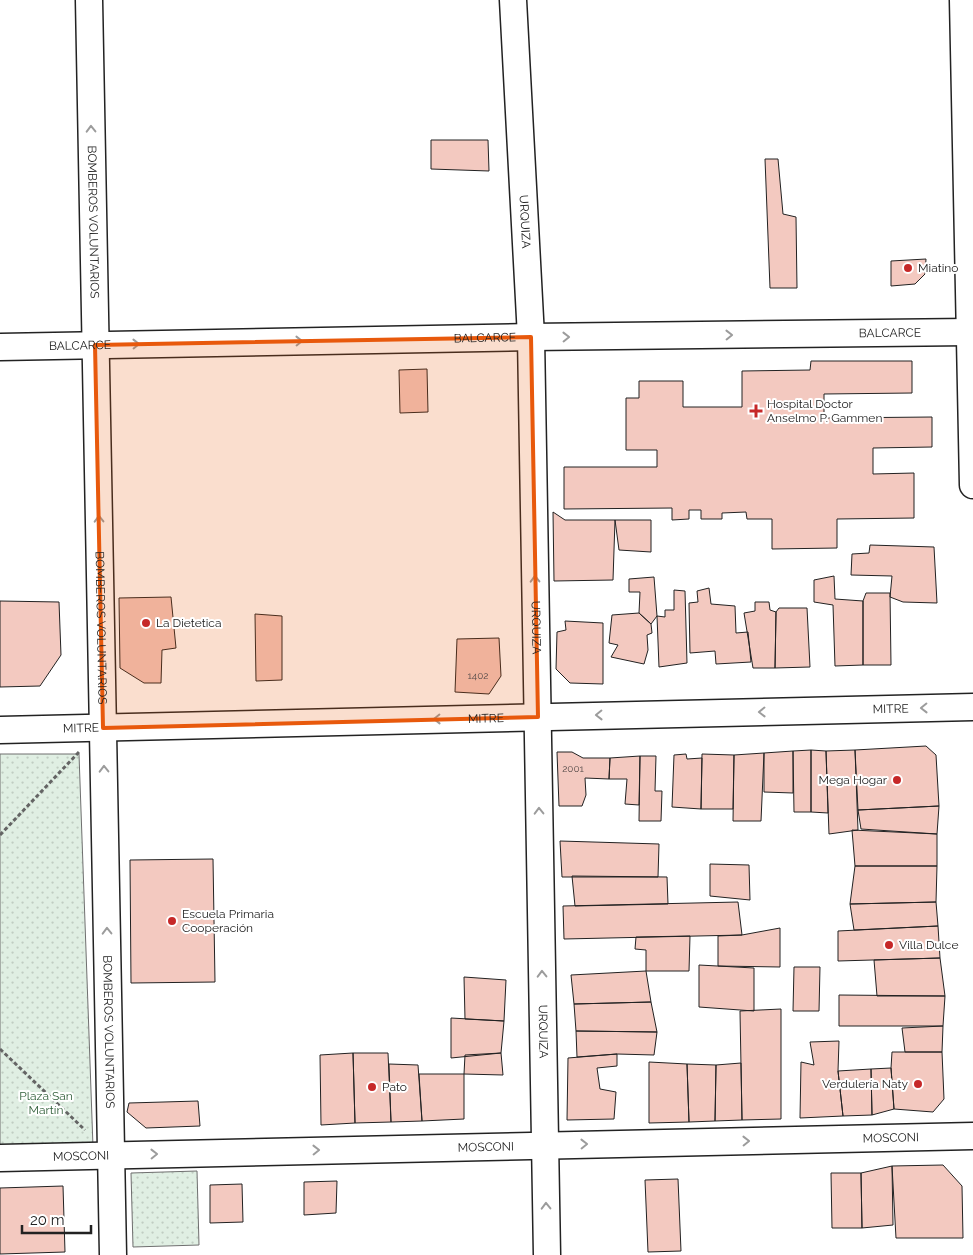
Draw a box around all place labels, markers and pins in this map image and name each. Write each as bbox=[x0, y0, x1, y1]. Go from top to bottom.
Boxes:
place label: Miatino bbox=[918, 261, 958, 275]
marker: Miatino bbox=[902, 262, 914, 274]
place label: Hospital Doctor Anselmo P. Gammen bbox=[767, 397, 882, 425]
marker: Hospital Doctor Anselmo P. Gammen bbox=[749, 404, 763, 418]
place label: La Dietetica bbox=[156, 616, 221, 630]
marker: La Dietetica bbox=[140, 617, 152, 629]
place label: Mega Hogar bbox=[818, 773, 888, 787]
marker: Mega Hogar bbox=[891, 774, 903, 786]
place label: Escuela Primaria Cooperación bbox=[182, 907, 274, 935]
marker: Escuela Primaria Cooperación bbox=[166, 915, 178, 927]
place label: Villa Dulce bbox=[899, 938, 958, 952]
marker: Villa Dulce bbox=[883, 939, 895, 951]
place label: Verdulería Naty bbox=[822, 1077, 908, 1091]
marker: Verdulería Naty bbox=[912, 1078, 924, 1090]
place label: Pato bbox=[382, 1080, 407, 1094]
marker: Pato bbox=[366, 1081, 378, 1093]

